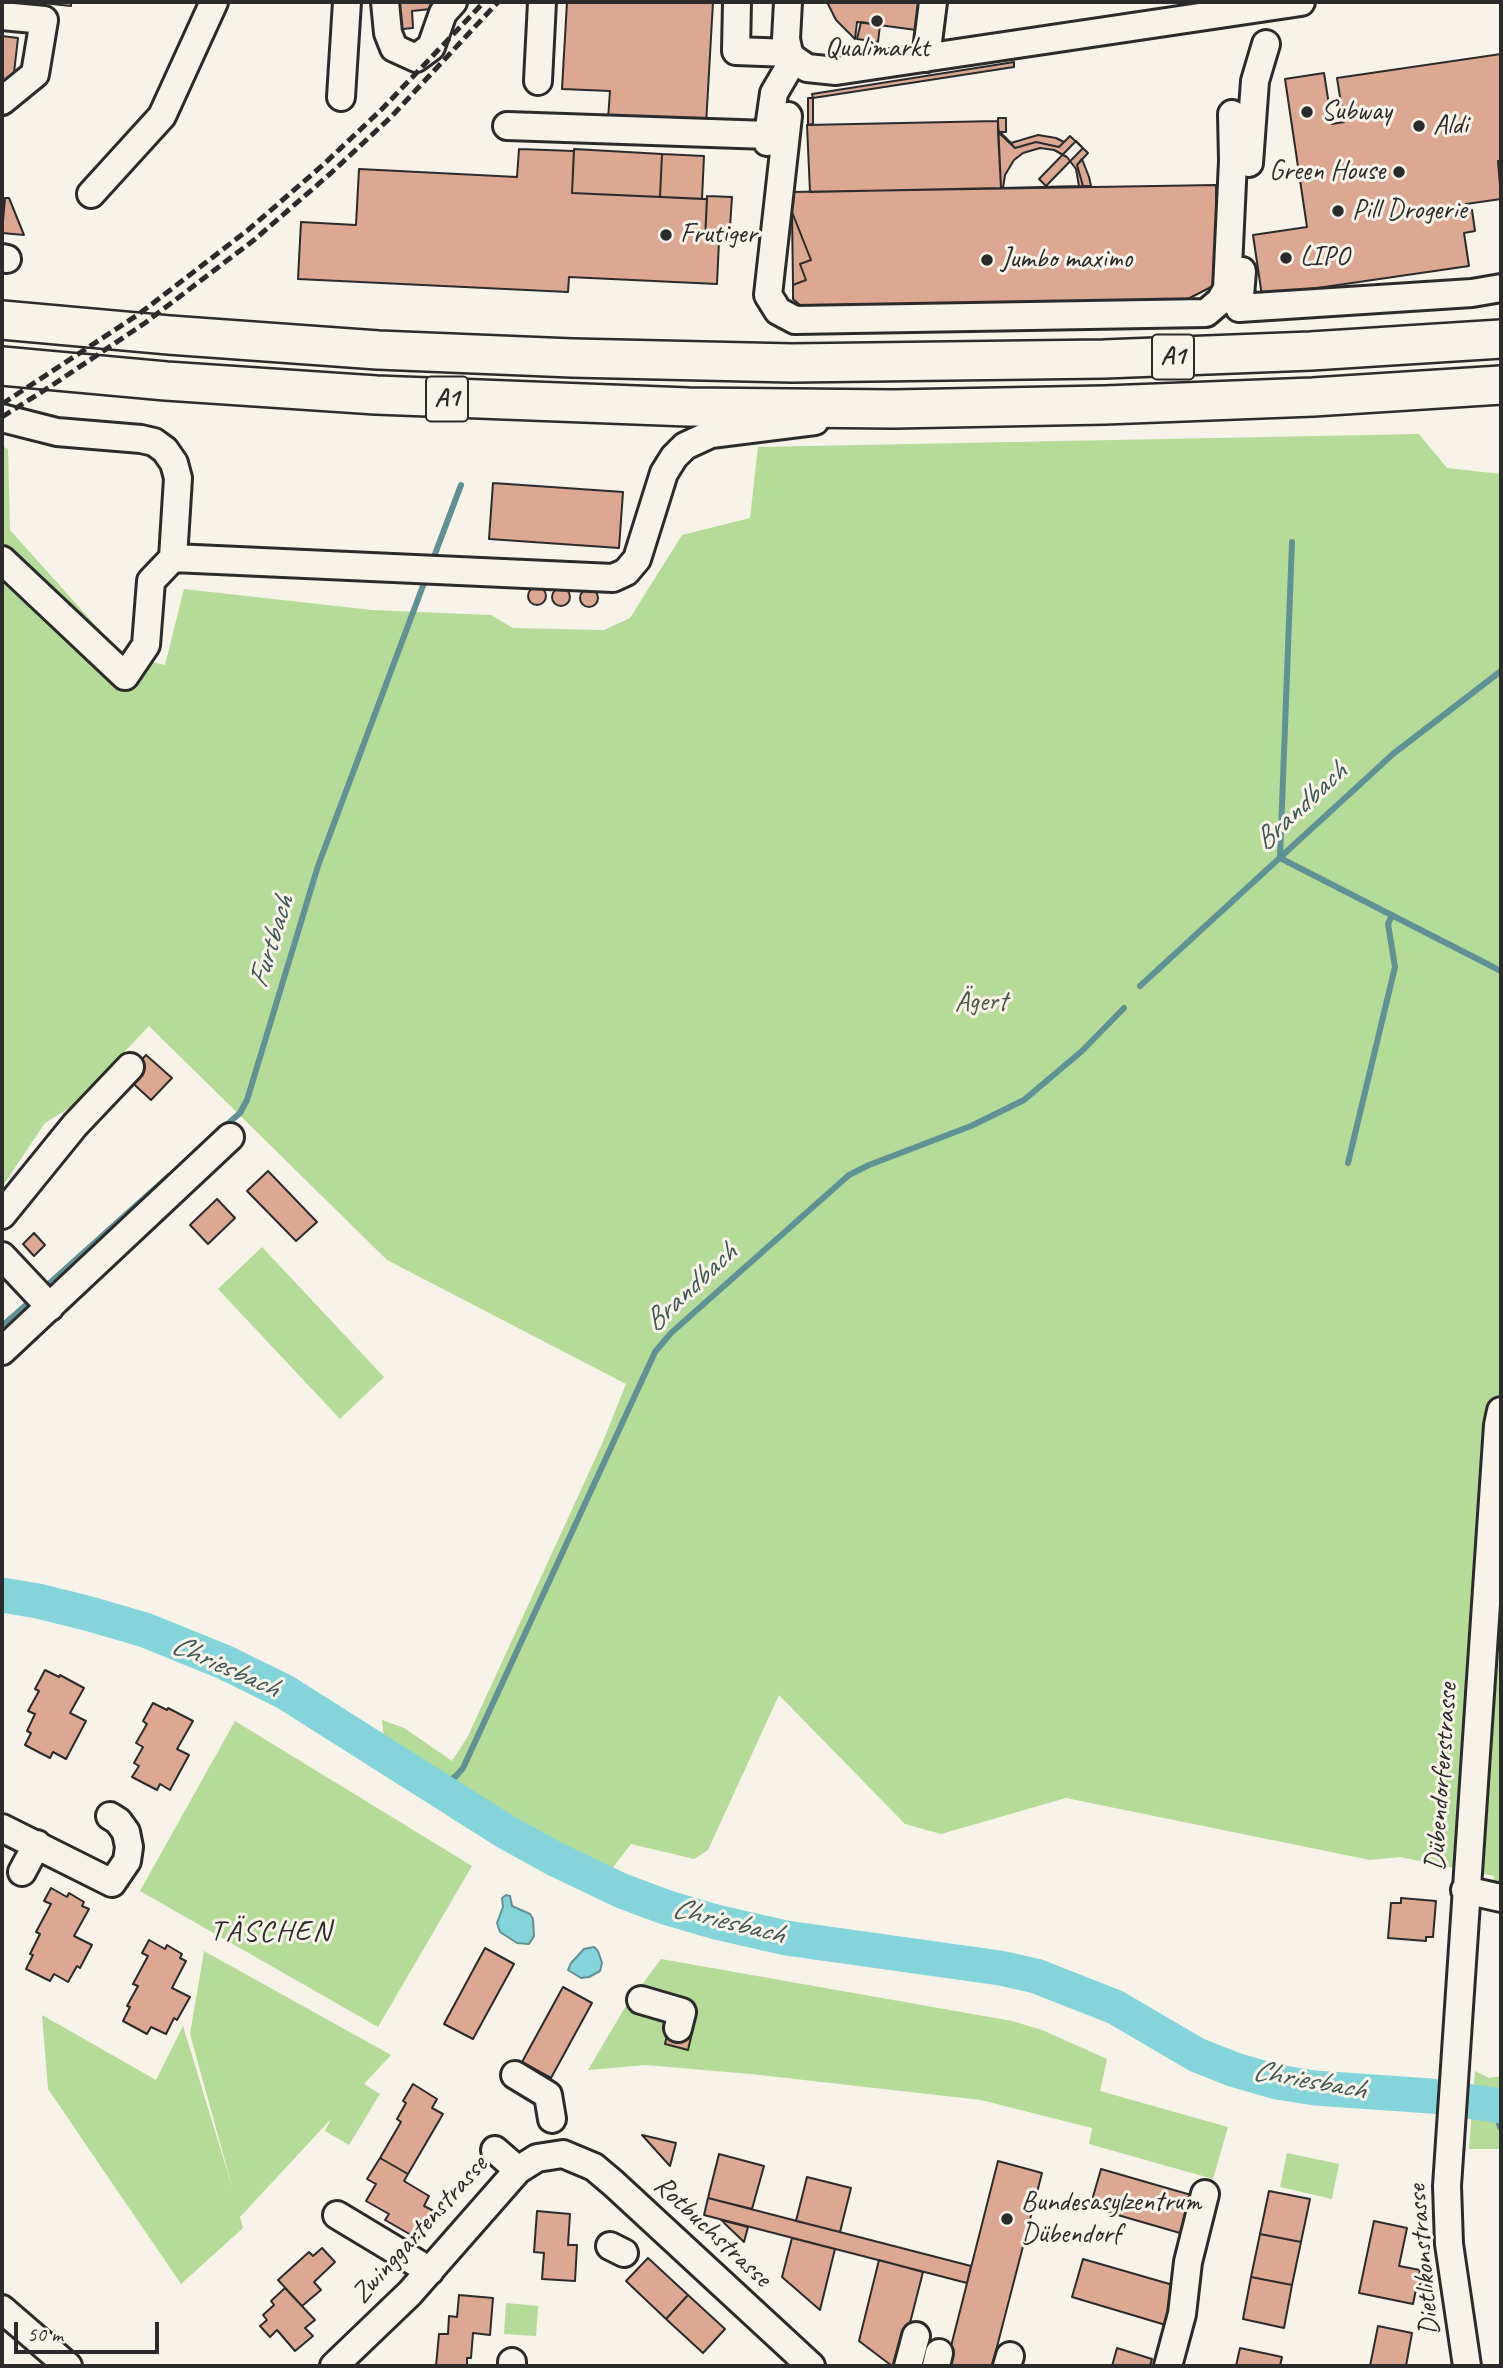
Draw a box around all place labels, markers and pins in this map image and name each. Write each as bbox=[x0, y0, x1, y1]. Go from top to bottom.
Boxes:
marker: Qualimarkt bbox=[869, 13, 885, 29]
place label: Qualimarkt bbox=[825, 32, 929, 66]
place label: Subway bbox=[1321, 95, 1392, 129]
marker: Subway bbox=[1299, 104, 1315, 120]
place label: Aldi bbox=[1433, 109, 1468, 143]
marker: Aldi bbox=[1411, 118, 1427, 134]
place label: Green House bbox=[1269, 155, 1385, 189]
marker: Green House bbox=[1391, 164, 1407, 180]
place label: Pill Drogerie bbox=[1352, 194, 1467, 228]
marker: Pill Drogerie bbox=[1330, 203, 1346, 219]
place label: Frutiger bbox=[680, 218, 756, 252]
marker: Frutiger bbox=[658, 227, 674, 243]
place label: LIPO bbox=[1300, 241, 1349, 275]
place label: Jumbo maximo bbox=[1001, 243, 1132, 277]
marker: LIPO bbox=[1278, 250, 1294, 266]
marker: Jumbo maximo bbox=[979, 252, 995, 268]
place label: Bundesasylzentrum Dübendorf bbox=[1021, 2186, 1201, 2252]
marker: Bundesasylzentrum Dübendorf bbox=[999, 2211, 1015, 2227]

